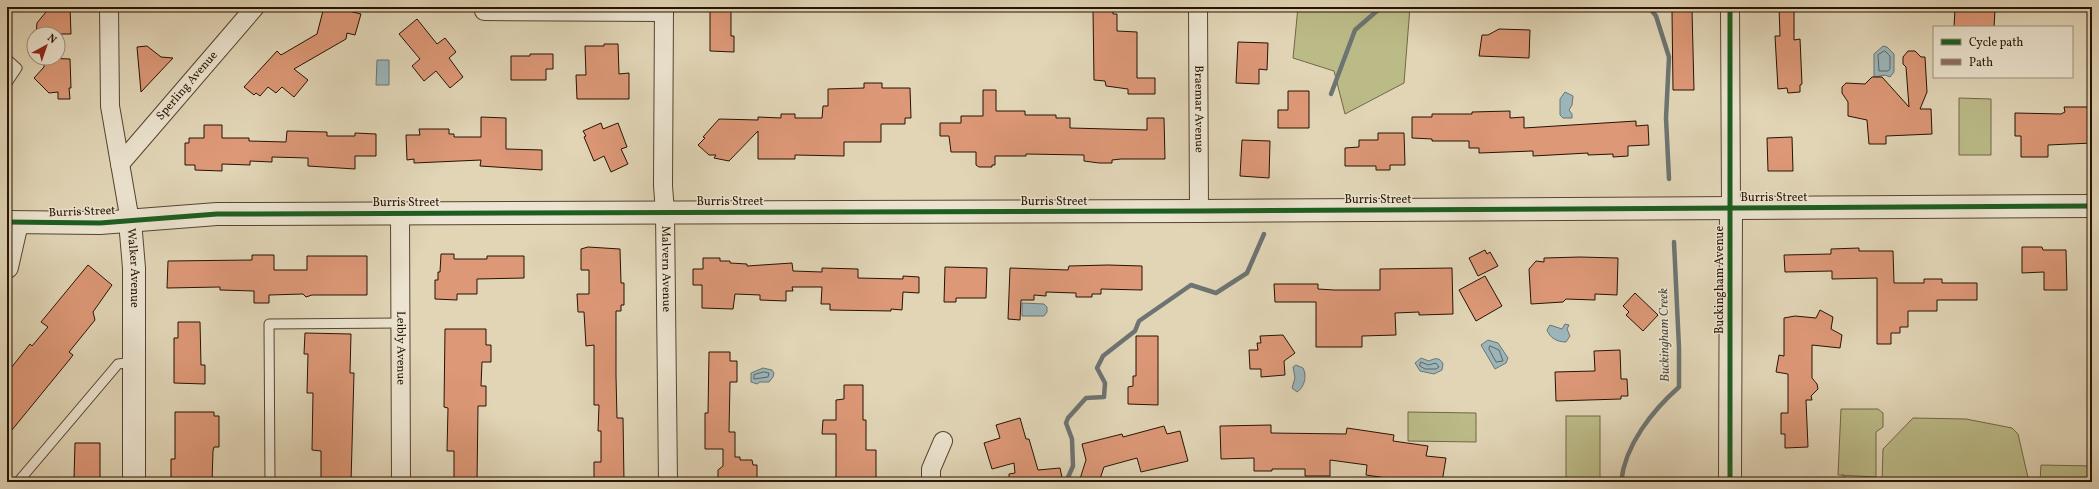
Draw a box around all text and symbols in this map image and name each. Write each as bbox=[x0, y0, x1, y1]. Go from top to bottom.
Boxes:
north arrow bbox=[26, 26, 66, 66]
legend bbox=[1933, 26, 2073, 78]
text: N bbox=[44, 31, 59, 48]
text: Cycle path bbox=[1969, 35, 2024, 51]
street label: Sperling Avenue bbox=[153, 48, 222, 124]
text: Path bbox=[1969, 55, 1993, 71]
street label: Braemar Avenue bbox=[1190, 65, 1207, 153]
street label: Burris Street bbox=[1741, 190, 1807, 206]
street label: Burris Street bbox=[1345, 192, 1411, 208]
street label: Burris Street bbox=[697, 194, 763, 210]
street label: Burris Street bbox=[1021, 194, 1087, 210]
street label: Burris Street bbox=[373, 195, 439, 211]
street label: Burris Street bbox=[48, 203, 116, 221]
street label: Malvern Avenue bbox=[657, 226, 674, 313]
street label: Buckingham Avenue bbox=[1712, 226, 1728, 334]
street label: Walker Avenue bbox=[123, 227, 142, 308]
water label: Buckingham Creek bbox=[1655, 288, 1675, 382]
street label: Leibly Avenue bbox=[392, 311, 409, 385]

